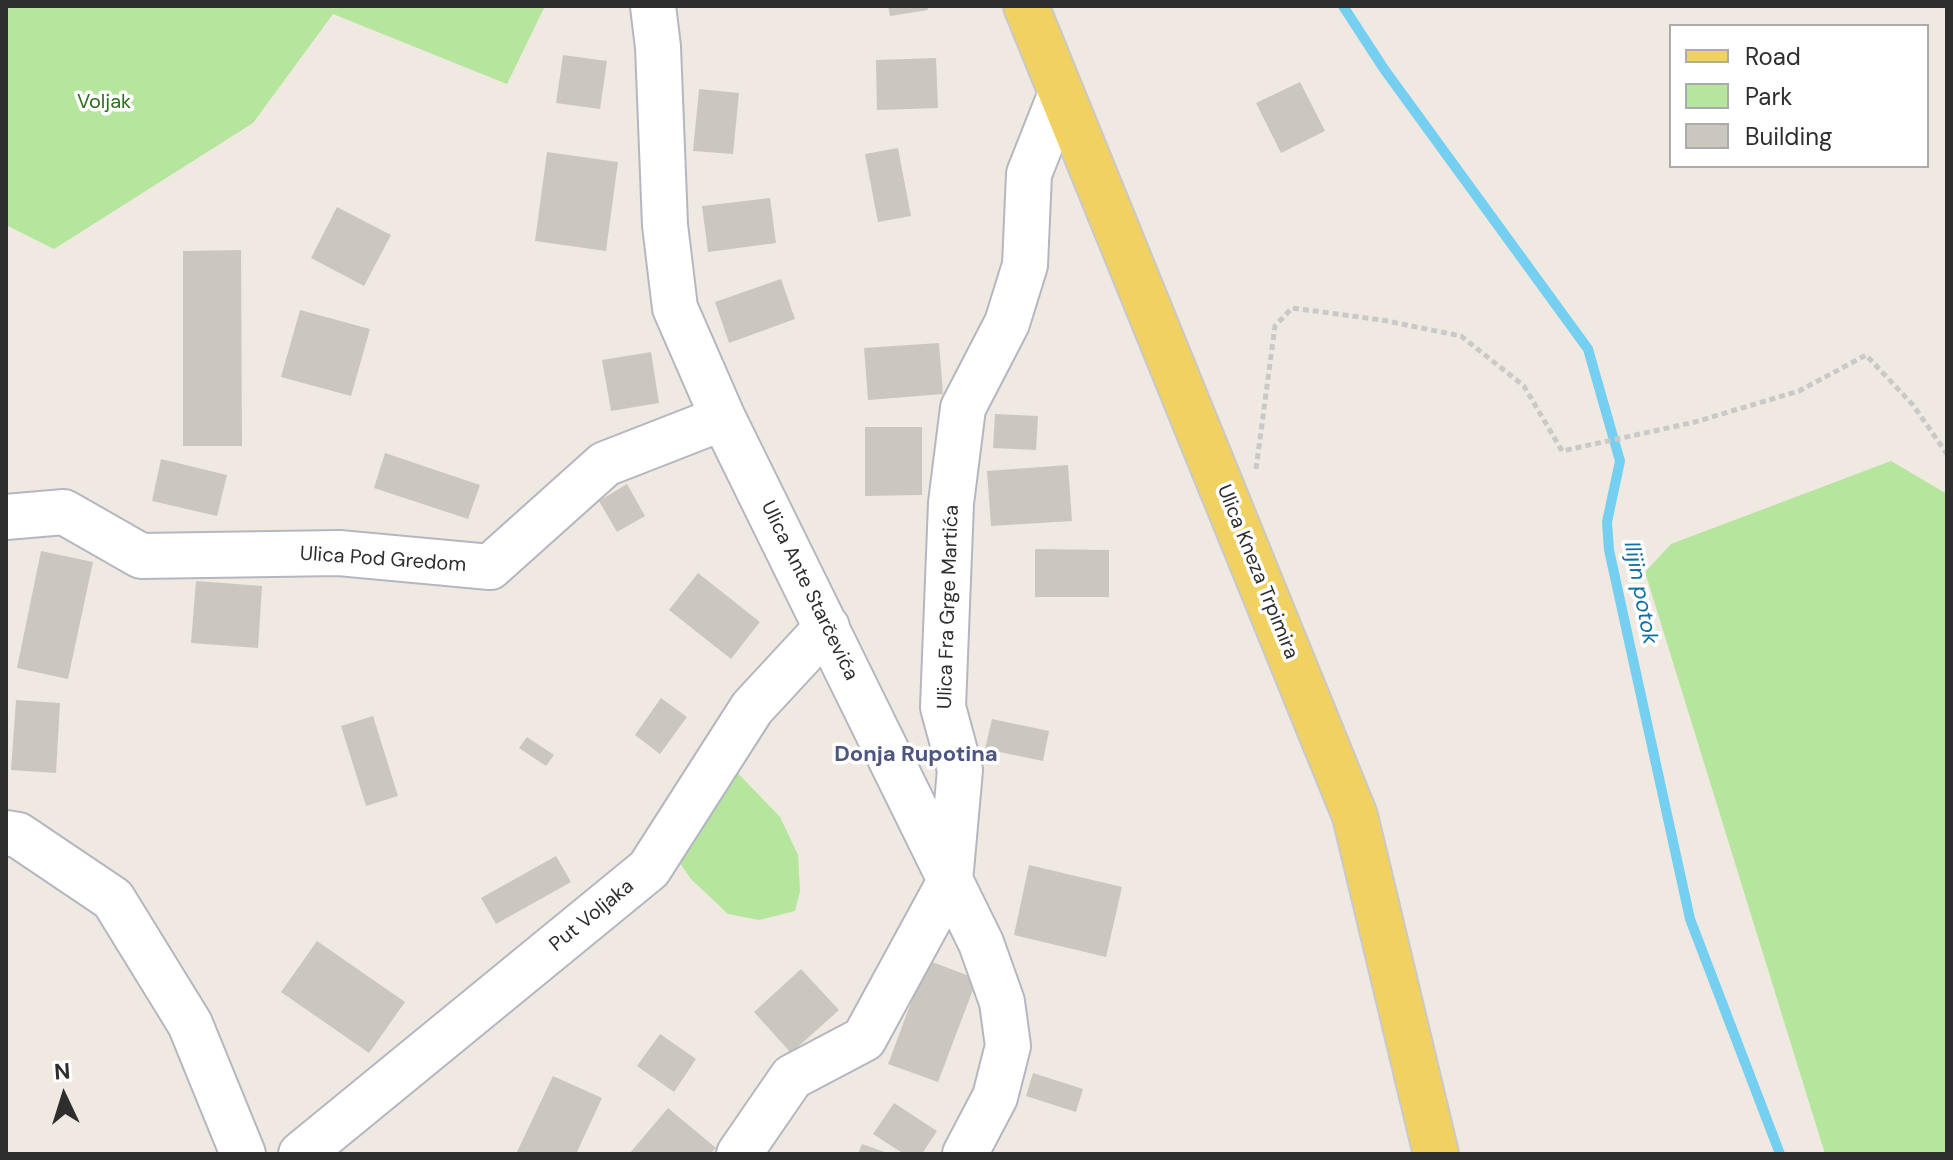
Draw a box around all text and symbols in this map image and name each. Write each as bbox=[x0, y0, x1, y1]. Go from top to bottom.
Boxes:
legend bbox=[1669, 24, 1929, 168]
text: Road bbox=[1745, 41, 1801, 72]
text: Park bbox=[1745, 81, 1792, 112]
park label: Voljak bbox=[77, 91, 131, 115]
text: Building bbox=[1745, 121, 1832, 152]
street label: Ulica Kneza Trpimira bbox=[1211, 481, 1303, 663]
street label: Ulica Ante Starčevića bbox=[755, 497, 863, 685]
street label: Ulica Fra Grge Martića bbox=[933, 505, 965, 709]
water label: Ilijin potok bbox=[1617, 539, 1663, 647]
street label: Ulica Pod Gredom bbox=[299, 542, 467, 578]
district label: Donja Rupotina bbox=[834, 742, 998, 768]
street label: Put Voljaka bbox=[545, 875, 639, 957]
north arrow bbox=[24, 1056, 104, 1136]
text: N bbox=[53, 1057, 71, 1087]

